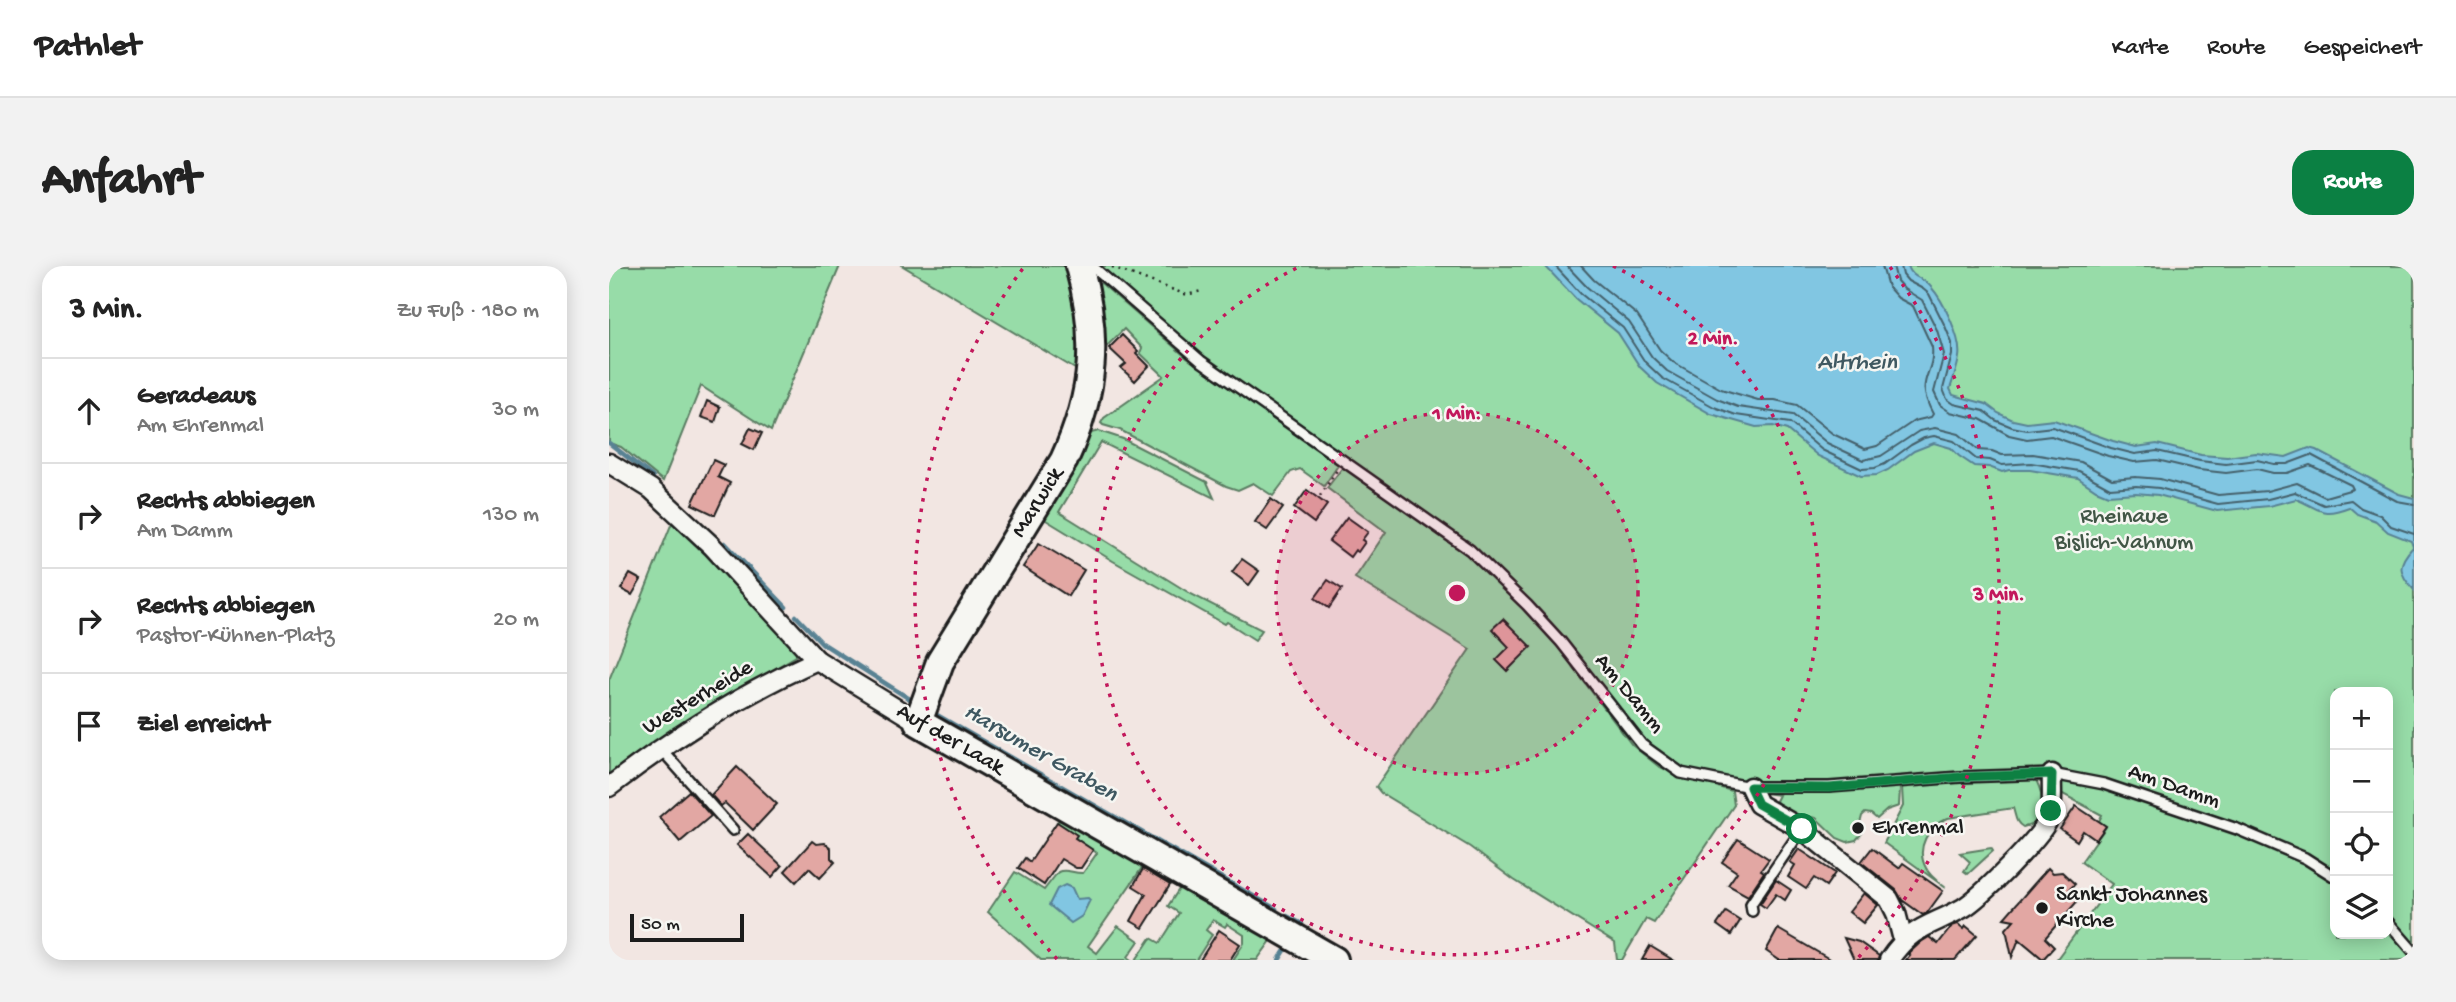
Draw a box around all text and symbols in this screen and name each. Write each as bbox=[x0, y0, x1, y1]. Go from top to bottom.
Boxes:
text: Pathlet bbox=[35, 29, 141, 67]
text: Karte bbox=[2112, 34, 2169, 63]
text: Route bbox=[2207, 34, 2266, 63]
text: Gespeichert bbox=[2304, 34, 2421, 63]
button: Route bbox=[2292, 150, 2414, 215]
text: Anfahrt bbox=[42, 153, 200, 211]
text: 3 Min. bbox=[70, 294, 144, 329]
text: Zu Fuß · 180 m bbox=[396, 298, 539, 325]
text: 2 Min. bbox=[1688, 328, 1738, 353]
water label: Altrhein bbox=[1817, 349, 1897, 378]
text: Geradeaus bbox=[137, 382, 255, 413]
icon: ahead bbox=[70, 392, 108, 430]
text: 30 m bbox=[492, 397, 539, 424]
text: 1 Min. bbox=[1431, 403, 1482, 428]
text: Am Ehrenmal bbox=[137, 413, 264, 440]
street label: Marwick bbox=[1006, 461, 1072, 543]
text: Rechts abbiegen bbox=[137, 487, 315, 518]
icon: right bbox=[70, 497, 108, 535]
text: 130 m bbox=[483, 502, 539, 529]
park label: Rheinaue Bislich-Vahnum bbox=[2054, 504, 2193, 557]
text: Am Damm bbox=[137, 518, 233, 545]
centre of rings bbox=[1445, 581, 1469, 605]
text: 3 Min. bbox=[1972, 584, 2025, 609]
text: Rechts abbiegen bbox=[137, 592, 315, 623]
icon: right bbox=[70, 602, 108, 640]
text: 20 m bbox=[493, 607, 539, 634]
text: Pastor-Kühnen-Platz bbox=[137, 623, 334, 650]
street label: Am Damm bbox=[1588, 649, 1670, 739]
street label: Westerheide bbox=[638, 654, 759, 741]
map controls bbox=[2330, 687, 2393, 939]
button: + bbox=[2330, 687, 2393, 750]
street label: Auf der Laak bbox=[891, 698, 1011, 783]
water label: Harsumer Graben bbox=[958, 698, 1123, 810]
icon: arrive bbox=[70, 707, 108, 745]
text: Ziel erreicht bbox=[137, 710, 269, 741]
button: − bbox=[2330, 750, 2393, 813]
street label: Am Damm bbox=[2124, 759, 2224, 815]
route end bbox=[2035, 795, 2066, 826]
route start bbox=[1786, 813, 1817, 844]
button: locate bbox=[2330, 813, 2393, 876]
place label: Ehrenmal bbox=[1872, 815, 1964, 842]
marker: Ehrenmal bbox=[1850, 820, 1866, 836]
button: layers bbox=[2330, 876, 2393, 939]
place label: Sankt Johannes Kirche bbox=[2056, 882, 2207, 935]
marker: Sankt Johannes Kirche bbox=[2034, 900, 2050, 916]
scale bar bbox=[630, 911, 744, 943]
text: 50 m bbox=[641, 914, 680, 937]

